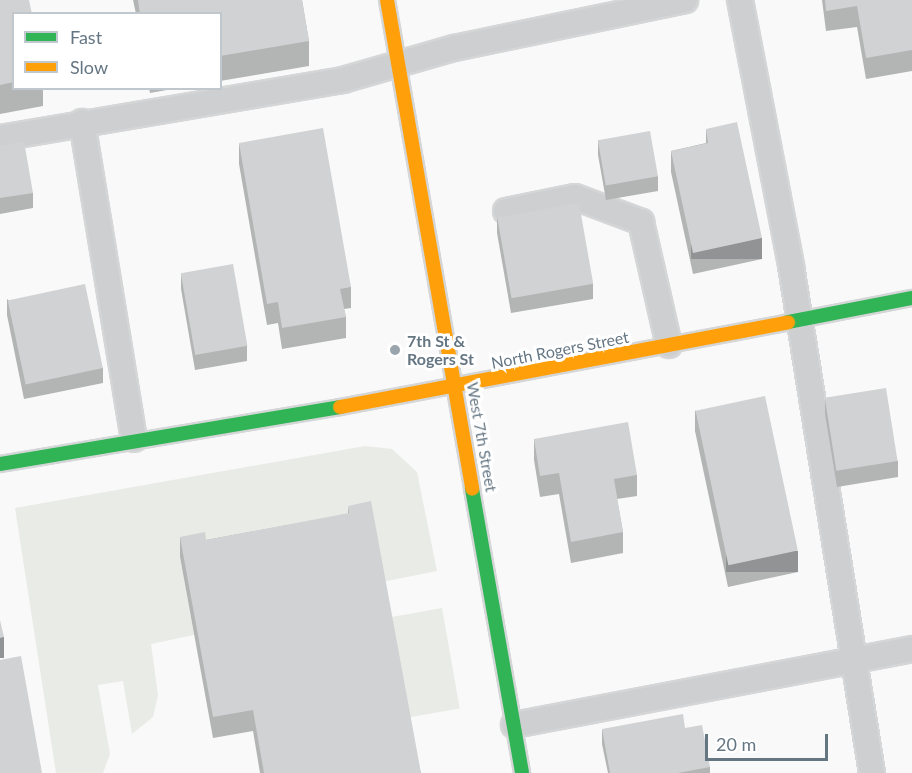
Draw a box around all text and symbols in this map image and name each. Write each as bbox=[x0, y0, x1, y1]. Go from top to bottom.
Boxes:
legend bbox=[12, 12, 222, 90]
text: Fast bbox=[70, 26, 102, 48]
text: Slow bbox=[70, 56, 108, 78]
street label: North Rogers Street bbox=[490, 327, 630, 373]
place label: 7th St & Rogers St bbox=[407, 331, 474, 369]
marker: 7th St & Rogers St bbox=[388, 343, 402, 357]
street label: West 7th Street bbox=[463, 381, 501, 493]
scale bar bbox=[708, 722, 831, 760]
text: 20 m bbox=[716, 733, 756, 755]

